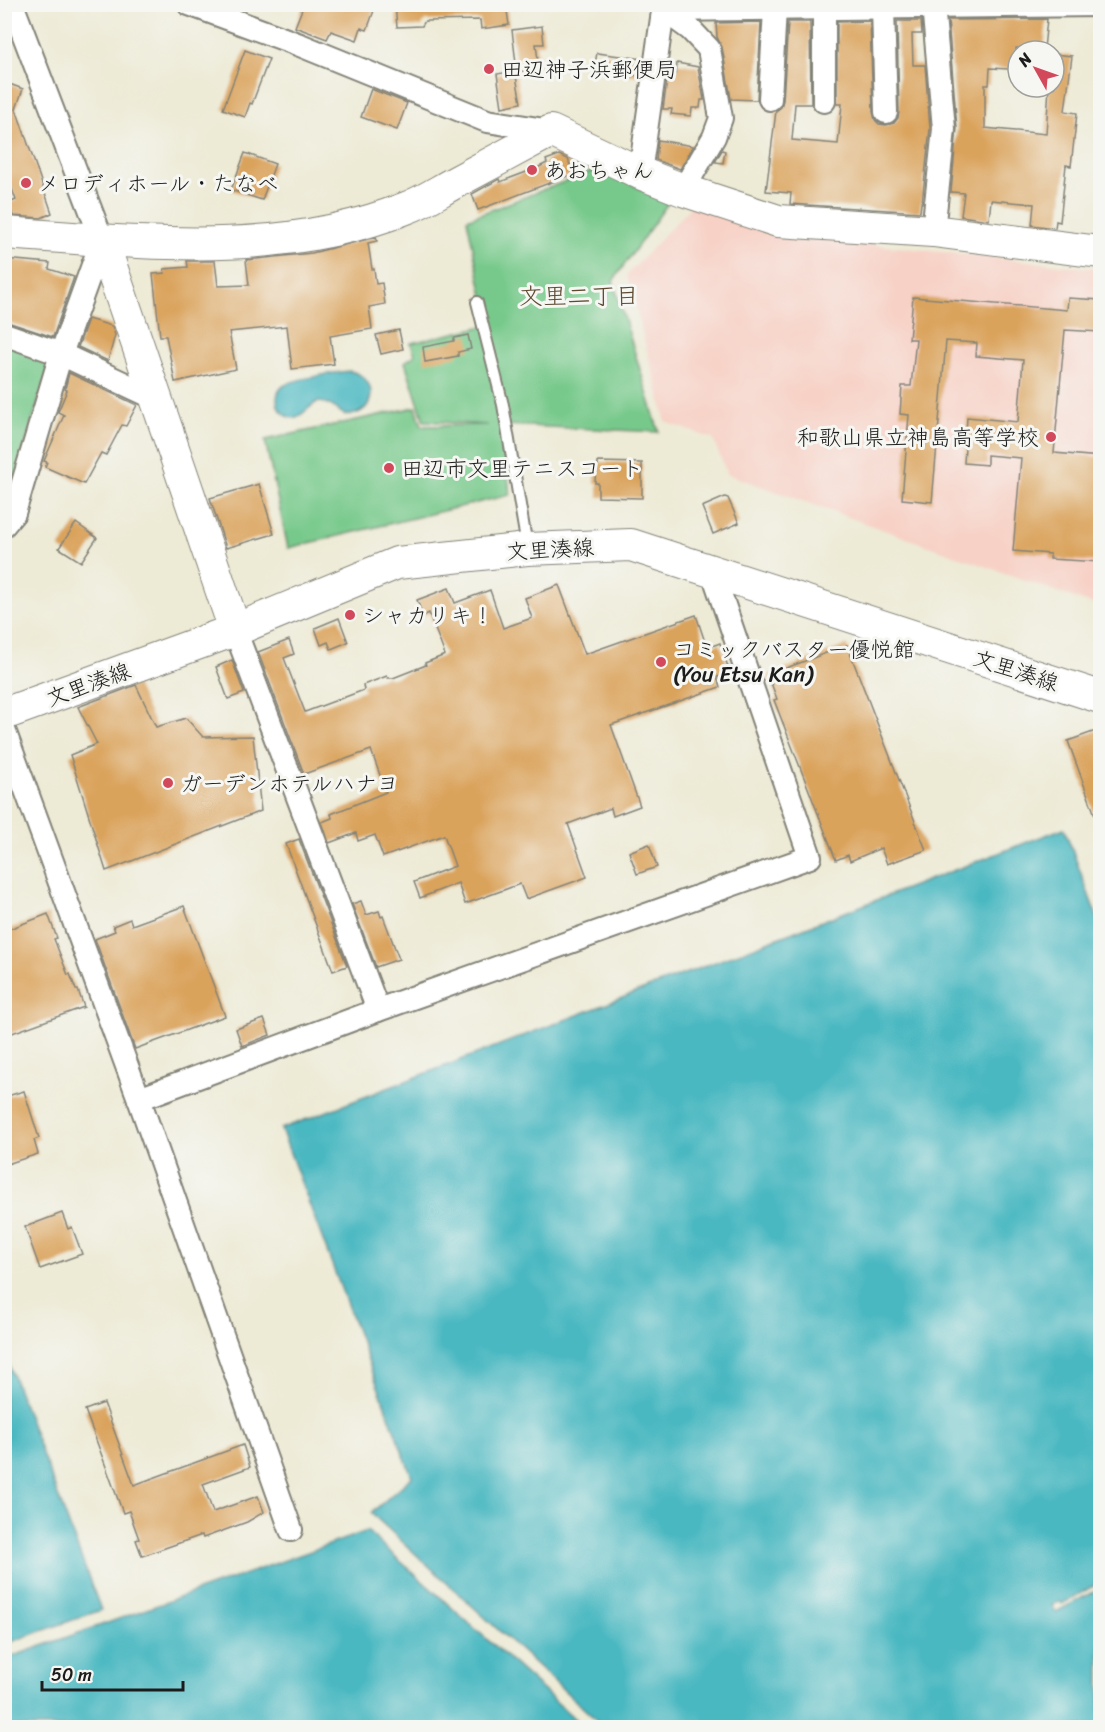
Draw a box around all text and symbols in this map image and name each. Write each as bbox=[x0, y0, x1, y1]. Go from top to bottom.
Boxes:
north arrow bbox=[1006, 39, 1066, 99]
text: N bbox=[1010, 45, 1040, 74]
place label: 田辺神子浜郵便局 bbox=[501, 50, 677, 89]
marker: 田辺神子浜郵便局 bbox=[482, 62, 496, 76]
place label: あおちゃん bbox=[544, 151, 654, 190]
marker: あおちゃん bbox=[525, 163, 539, 177]
place label: メロディホール・たなべ bbox=[38, 164, 279, 203]
marker: メロディホール・たなべ bbox=[19, 176, 33, 190]
district label: 文里二丁目 bbox=[519, 275, 639, 317]
place label: 和歌山県立神島高等学校 bbox=[797, 418, 1039, 457]
marker: 和歌山県立神島高等学校 bbox=[1044, 430, 1058, 444]
place label: 田辺市文里テニスコート bbox=[401, 449, 643, 488]
marker: 田辺市文里テニスコート bbox=[382, 461, 396, 475]
street label: 文里湊線 bbox=[505, 528, 595, 571]
place label: シャカリキ！ bbox=[362, 596, 494, 635]
marker: シャカリキ！ bbox=[343, 608, 357, 622]
place label: コミックバスター優悦館 (You Etsu Kan) bbox=[673, 630, 915, 694]
street label: 文里湊線 bbox=[968, 638, 1064, 703]
street label: 文里湊線 bbox=[40, 651, 136, 718]
marker: コミックバスター優悦館 (You Etsu Kan) bbox=[654, 655, 668, 669]
place label: ガーデンホテルハナヨ bbox=[180, 764, 399, 803]
marker: ガーデンホテルハナヨ bbox=[161, 776, 175, 790]
scale bar bbox=[42, 1654, 183, 1692]
text: 50 m bbox=[51, 1659, 92, 1691]

